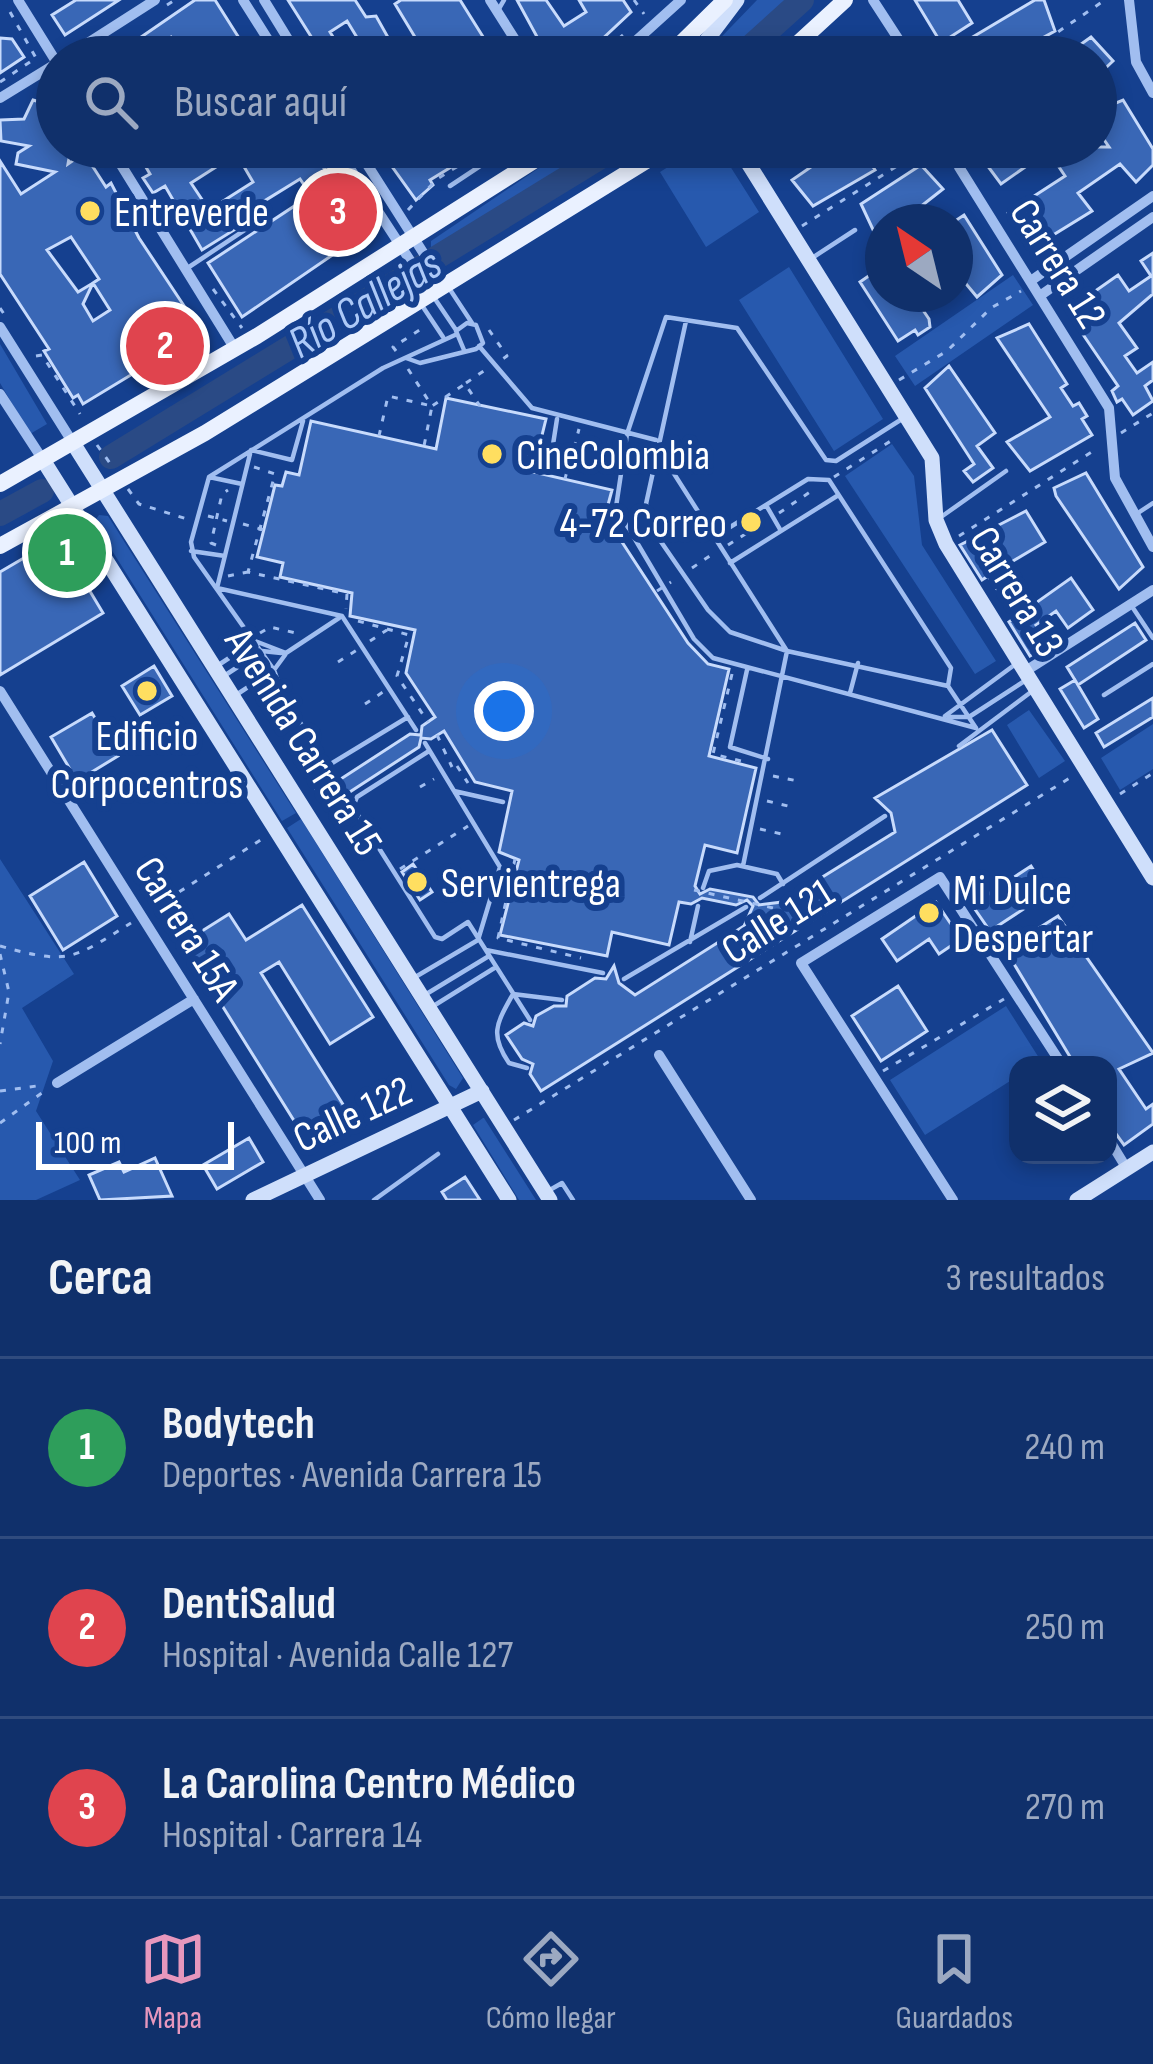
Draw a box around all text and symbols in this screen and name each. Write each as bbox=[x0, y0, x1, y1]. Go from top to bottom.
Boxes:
search box bbox=[36, 36, 1117, 168]
icon: search bbox=[78, 69, 144, 135]
text: Buscar aquí bbox=[174, 75, 347, 130]
pin: 3 bbox=[299, 167, 377, 257]
place label: Entreverde bbox=[114, 188, 269, 239]
street label: Carrera 12 bbox=[997, 190, 1116, 338]
marker: Entreverde bbox=[77, 198, 103, 224]
north arrow bbox=[865, 204, 973, 312]
water label: Río Callejas bbox=[279, 237, 452, 371]
pin: 2 bbox=[126, 301, 204, 391]
place label: CineColombia bbox=[516, 431, 710, 482]
marker: CineColombia bbox=[479, 441, 505, 467]
place label: 4-72 Correo bbox=[560, 499, 727, 550]
pin: 1 bbox=[28, 508, 106, 598]
marker: 4-72 Correo bbox=[738, 509, 764, 535]
street label: Carrera 13 bbox=[957, 518, 1074, 667]
street label: Avenida Carrera 15 bbox=[212, 618, 393, 865]
marker: Edificio Corpocentros bbox=[134, 678, 160, 704]
your location bbox=[474, 681, 534, 741]
place label: Edificio Corpocentros bbox=[51, 712, 243, 811]
street label: Carrera 15A bbox=[122, 848, 250, 1012]
place label: Servientrega bbox=[441, 859, 621, 910]
place label: Mi Dulce Despertar bbox=[953, 866, 1093, 965]
street label: Calle 121 bbox=[713, 868, 844, 976]
marker: Servientrega bbox=[404, 869, 430, 895]
marker: Mi Dulce Despertar bbox=[916, 900, 942, 926]
map controls bbox=[1009, 1056, 1117, 1164]
button: layers bbox=[1009, 1056, 1117, 1164]
street label: Calle 122 bbox=[286, 1066, 420, 1165]
scale bar bbox=[36, 1116, 234, 1169]
text: 100 m bbox=[54, 1123, 121, 1163]
text: Cerca bbox=[48, 1248, 153, 1309]
text: 3 resultados bbox=[945, 1255, 1105, 1302]
text: Bodytech bbox=[162, 1397, 315, 1452]
text: 1 bbox=[79, 1424, 95, 1471]
text: 240 m bbox=[1024, 1424, 1105, 1471]
text: Deportes · Avenida Carrera 15 bbox=[162, 1452, 542, 1499]
text: DentiSalud bbox=[162, 1577, 336, 1632]
text: 2 bbox=[78, 1604, 96, 1651]
text: 250 m bbox=[1025, 1604, 1105, 1651]
text: Hospital · Avenida Calle 127 bbox=[162, 1632, 513, 1679]
text: La Carolina Centro Médico bbox=[162, 1757, 576, 1812]
text: 3 bbox=[78, 1784, 96, 1831]
text: 270 m bbox=[1025, 1784, 1105, 1831]
text: Hospital · Carrera 14 bbox=[162, 1812, 422, 1859]
tab: Mapa bbox=[140, 1926, 206, 2038]
tab: Cómo llegar bbox=[486, 1926, 616, 2038]
tab: Guardados bbox=[895, 1926, 1013, 2038]

